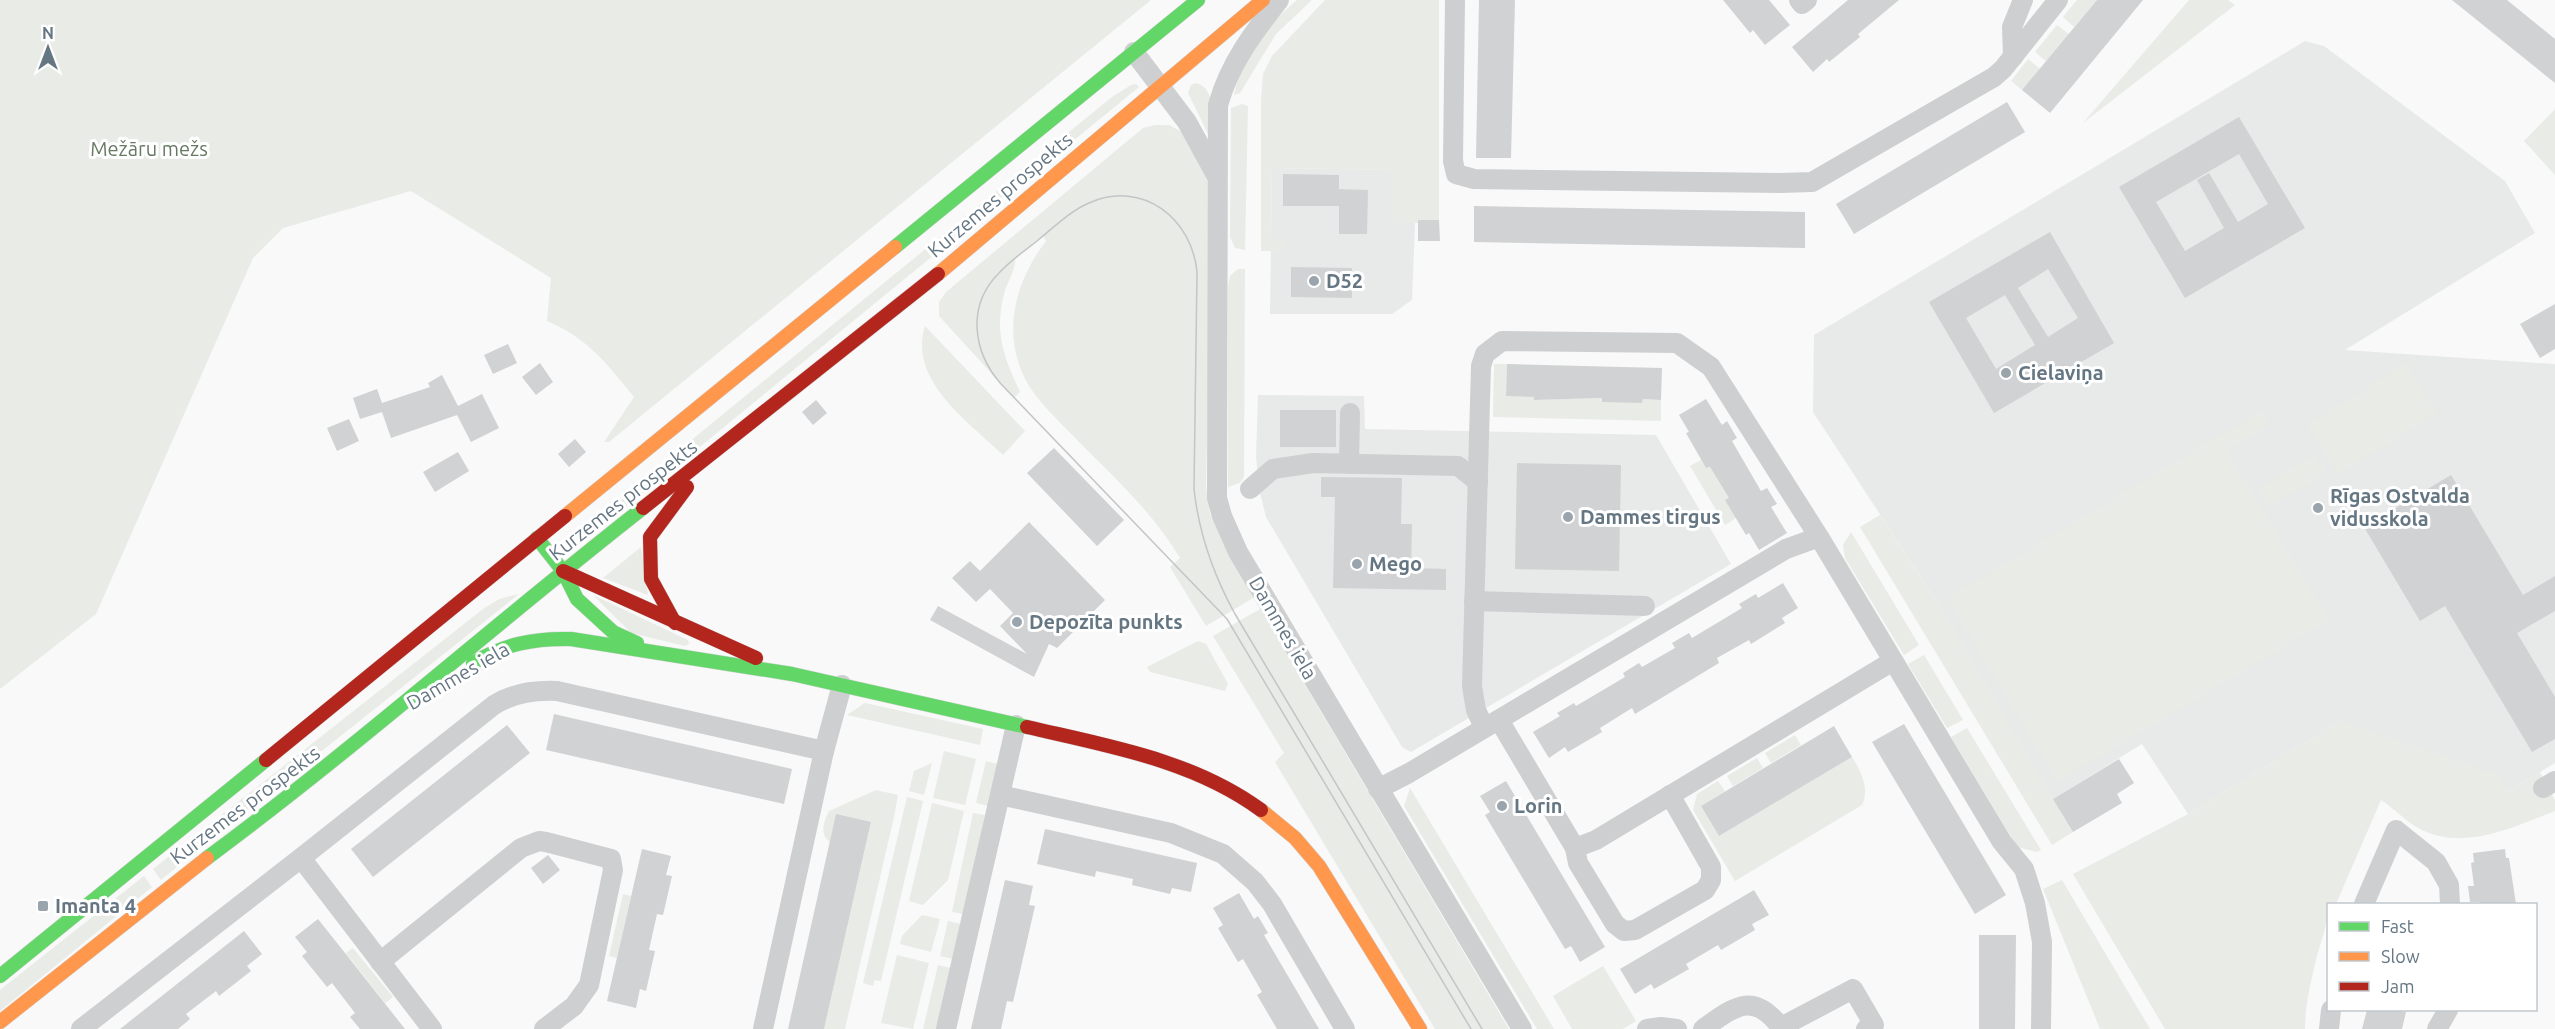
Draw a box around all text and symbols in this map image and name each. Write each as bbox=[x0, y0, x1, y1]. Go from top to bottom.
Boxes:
north arrow bbox=[18, 18, 78, 78]
text: N bbox=[42, 24, 54, 42]
street label: Kurzemes prospekts bbox=[923, 127, 1077, 262]
park label: Mežāru mežs bbox=[90, 137, 208, 160]
place label: D52 bbox=[1326, 269, 1363, 292]
marker: D52 bbox=[1307, 274, 1321, 288]
place label: Cielaviņa bbox=[2018, 361, 2104, 385]
marker: Cielaviņa bbox=[1999, 366, 2013, 380]
street label: Kurzemes prospekts bbox=[544, 435, 701, 565]
place label: Rīgas Ostvalda vidusskola bbox=[2330, 484, 2470, 530]
marker: Rīgas Ostvalda vidusskola bbox=[2311, 501, 2325, 515]
place label: Dammes tirgus bbox=[1580, 505, 1721, 528]
marker: Dammes tirgus bbox=[1561, 510, 1575, 524]
place label: Mego bbox=[1369, 552, 1422, 575]
marker: Mego bbox=[1350, 557, 1364, 571]
street label: Dammes iela bbox=[1245, 572, 1322, 683]
place label: Depozīta punkts bbox=[1029, 610, 1183, 633]
marker: Depozīta punkts bbox=[1010, 615, 1024, 629]
street label: Dammes iela bbox=[402, 637, 513, 714]
street label: Kurzemes prospekts bbox=[165, 741, 324, 868]
place label: Lorin bbox=[1514, 794, 1563, 817]
marker: Lorin bbox=[1495, 799, 1509, 813]
place label: Imanta 4 bbox=[55, 894, 136, 917]
marker: Imanta 4 bbox=[36, 899, 50, 913]
legend bbox=[2327, 903, 2537, 1011]
text: Fast bbox=[2381, 916, 2414, 936]
text: Slow bbox=[2381, 946, 2420, 966]
text: Jam bbox=[2381, 976, 2415, 996]

